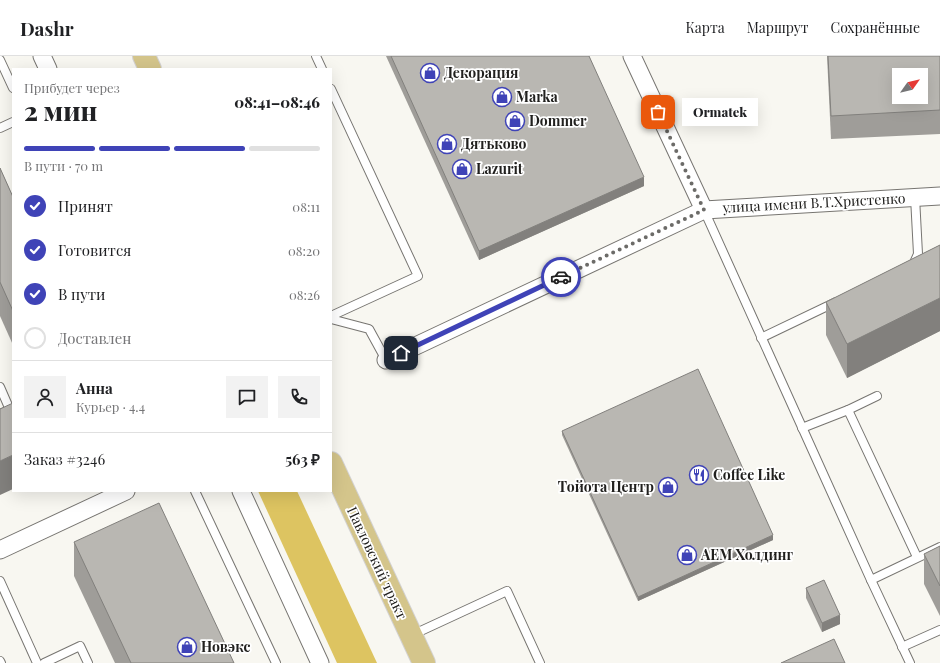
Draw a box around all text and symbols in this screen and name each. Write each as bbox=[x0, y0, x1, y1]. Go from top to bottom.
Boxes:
text: Dashr bbox=[20, 15, 74, 41]
text: Карта bbox=[685, 18, 725, 37]
text: Маршрут bbox=[747, 18, 809, 37]
text: Сохранённые bbox=[831, 18, 920, 37]
shop icon: Декорация bbox=[419, 62, 441, 84]
place label: Декорация bbox=[444, 63, 518, 82]
north arrow bbox=[892, 68, 928, 104]
map controls bbox=[892, 68, 928, 104]
text: Прибудет через bbox=[24, 79, 120, 96]
shop icon: Marka bbox=[491, 86, 513, 108]
place label: Marka bbox=[516, 87, 558, 106]
text: 08:41–08:46 bbox=[234, 92, 320, 112]
text: 2 мин bbox=[24, 93, 97, 128]
pin bbox=[641, 95, 675, 129]
callout: Ormatek bbox=[682, 98, 758, 126]
icon: bag bbox=[647, 101, 669, 123]
text: Ormatek bbox=[693, 103, 747, 120]
shop icon: Dommer bbox=[504, 110, 526, 132]
place label: Dommer bbox=[529, 111, 587, 130]
shop icon: Дятьково bbox=[436, 133, 458, 155]
place label: Дятьково bbox=[461, 134, 527, 153]
text: В пути · 70 m bbox=[24, 157, 103, 174]
shop icon: Lazurit bbox=[451, 158, 473, 180]
place label: Lazurit bbox=[476, 159, 523, 178]
street label: улица имени В.Т.Христенко bbox=[721, 188, 906, 217]
icon: check bbox=[24, 195, 46, 217]
text: Принят bbox=[58, 196, 113, 216]
text: 08:11 bbox=[292, 198, 320, 215]
icon: check bbox=[24, 239, 46, 261]
text: Готовится bbox=[58, 240, 131, 260]
text: 08:20 bbox=[288, 242, 320, 259]
courier bbox=[541, 257, 581, 297]
icon: car bbox=[550, 266, 572, 288]
icon: check bbox=[24, 283, 46, 305]
text: В пути bbox=[58, 284, 106, 304]
text: 08:26 bbox=[289, 286, 320, 303]
text: Доставлен bbox=[58, 328, 132, 348]
pin bbox=[384, 336, 418, 370]
icon: home bbox=[390, 342, 412, 364]
button: person bbox=[24, 376, 66, 418]
button: chat bbox=[226, 376, 268, 418]
button: phone bbox=[278, 376, 320, 418]
text: Анна bbox=[76, 378, 113, 398]
text: Курьер · 4.4 bbox=[76, 398, 145, 415]
text: Заказ #3246 bbox=[24, 449, 105, 469]
text: 563 ₽ bbox=[285, 449, 320, 469]
restaurant icon: Coffee Like bbox=[688, 464, 710, 486]
place label: Coffee Like bbox=[713, 465, 785, 484]
shop icon: Тойота Центр bbox=[657, 476, 679, 498]
place label: Тойота Центр bbox=[558, 477, 654, 496]
street label: Павловский тракт bbox=[343, 503, 412, 622]
shop icon: АЕМ Холдинг bbox=[676, 544, 698, 566]
place label: АЕМ Холдинг bbox=[700, 545, 794, 564]
shop icon: Новэкс bbox=[176, 636, 198, 658]
place label: Новэкс bbox=[201, 637, 251, 656]

